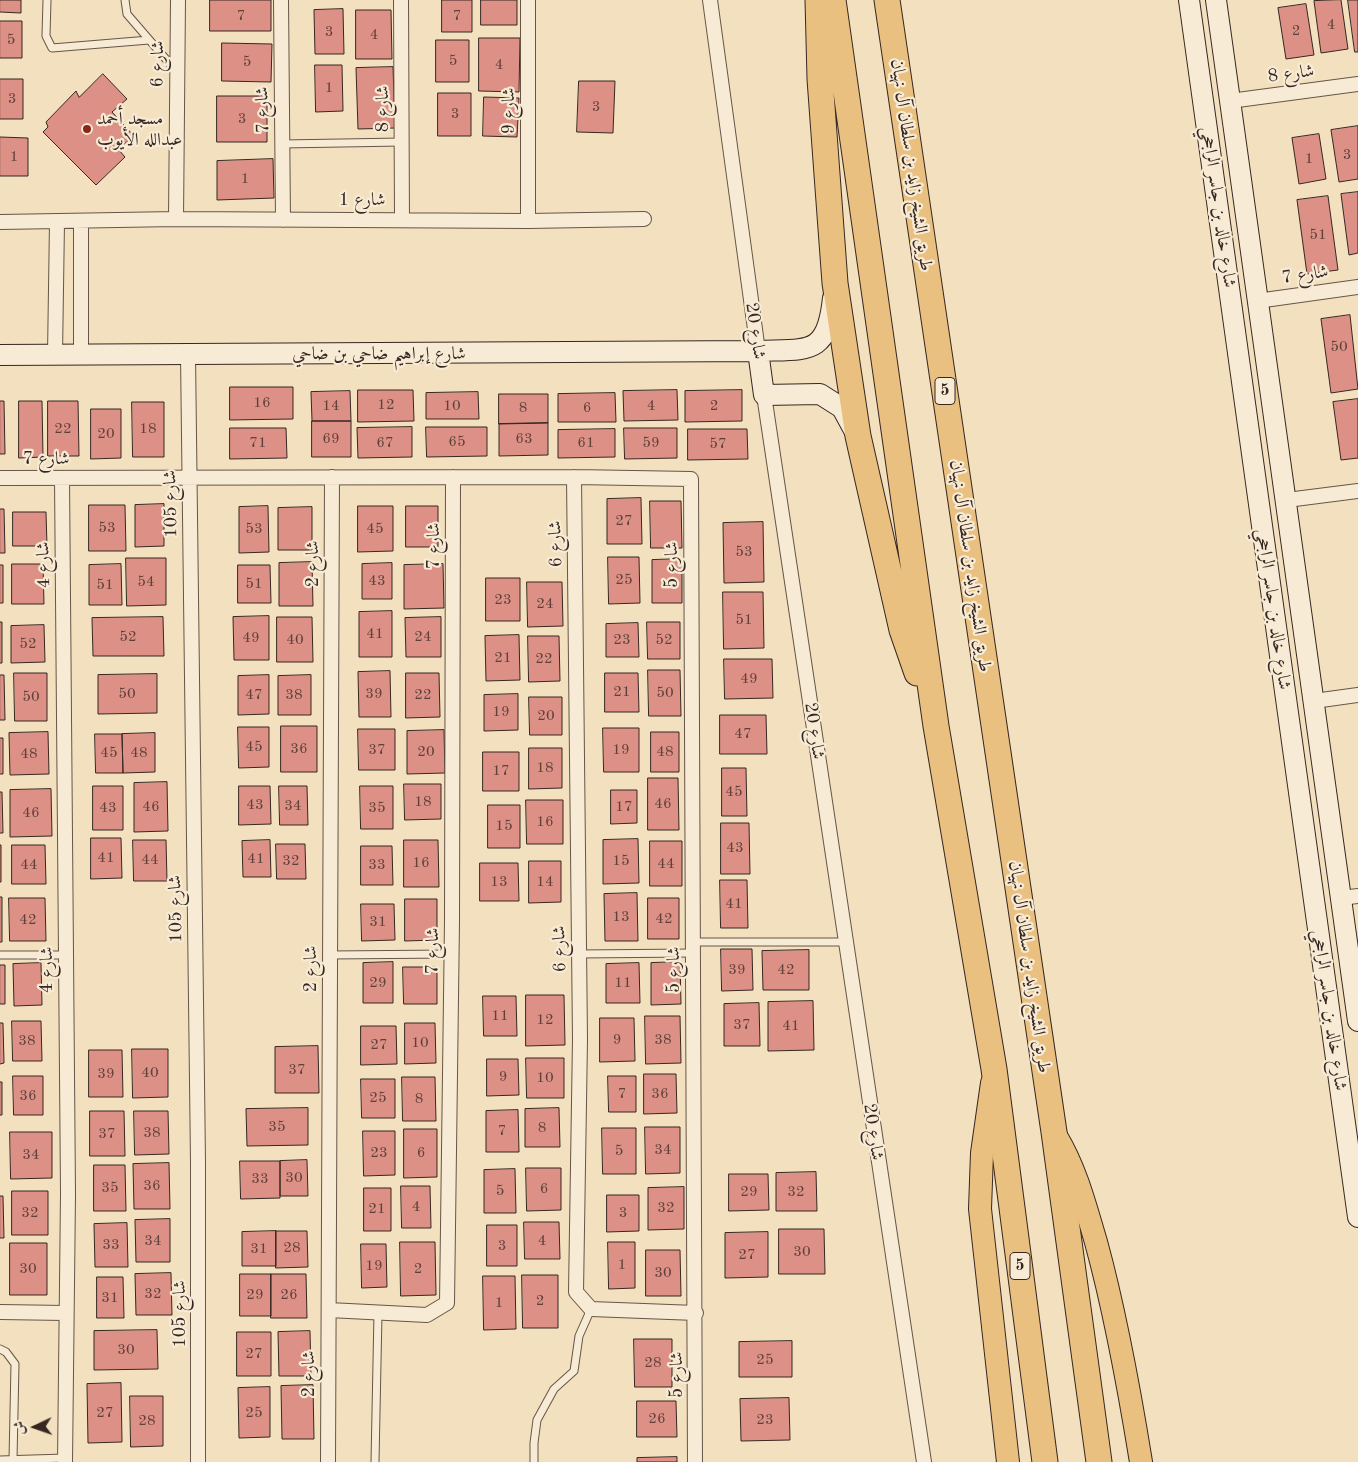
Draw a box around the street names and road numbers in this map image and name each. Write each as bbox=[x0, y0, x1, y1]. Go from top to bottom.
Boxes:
street label: شارع 6 bbox=[147, 40, 169, 88]
street label: طريق الشيخ زايد بن سلطان آل نهيان bbox=[885, 58, 937, 272]
street label: شارع 8 bbox=[1266, 60, 1316, 88]
street label: شارع 7 bbox=[252, 86, 274, 134]
street label: شارع 8 bbox=[372, 86, 394, 132]
street label: شارع 9 bbox=[498, 88, 520, 134]
street label: شارع خالد بن جاسر الراجحي bbox=[1196, 125, 1240, 289]
street label: شارع 1 bbox=[339, 189, 385, 211]
street label: شارع 7 bbox=[1280, 261, 1330, 289]
street label: شارع 20 bbox=[740, 301, 770, 361]
street label: شارع إبراهيم ضاحي بن ضاحي bbox=[292, 343, 466, 365]
road number: 5 bbox=[935, 378, 955, 404]
street label: شارع 7 bbox=[23, 448, 69, 470]
street label: طريق الشيخ زايد بن سلطان آل نهيان bbox=[944, 459, 996, 673]
street label: شارع 105 bbox=[160, 470, 182, 538]
street label: شارع 6 bbox=[545, 520, 567, 568]
street label: شارع 7 bbox=[423, 523, 445, 569]
street label: شارع خالد بن جاسر الراجحي bbox=[1251, 527, 1295, 691]
street label: شارع 4 bbox=[33, 541, 55, 589]
street label: شارع 2 bbox=[302, 541, 324, 587]
street label: شارع 5 bbox=[661, 542, 683, 588]
street label: شارع 20 bbox=[799, 701, 829, 761]
street label: طريق الشيخ زايد بن سلطان آل نهيان bbox=[1003, 860, 1055, 1074]
street label: شارع 105 bbox=[165, 875, 187, 943]
street label: شارع 6 bbox=[549, 925, 571, 973]
street label: شارع 7 bbox=[422, 927, 444, 975]
street label: شارع خالد بن جاسر الراجحي bbox=[1307, 928, 1351, 1092]
street label: شارع 2 bbox=[300, 946, 322, 992]
street label: شارع 4 bbox=[36, 947, 58, 993]
street label: شارع 5 bbox=[663, 947, 685, 993]
street label: شارع 20 bbox=[858, 1102, 888, 1162]
road number: 5 bbox=[1010, 1252, 1030, 1280]
street label: شارع 105 bbox=[169, 1280, 191, 1348]
street label: شارع 2 bbox=[298, 1351, 320, 1397]
street label: شارع 5 bbox=[666, 1352, 688, 1398]

